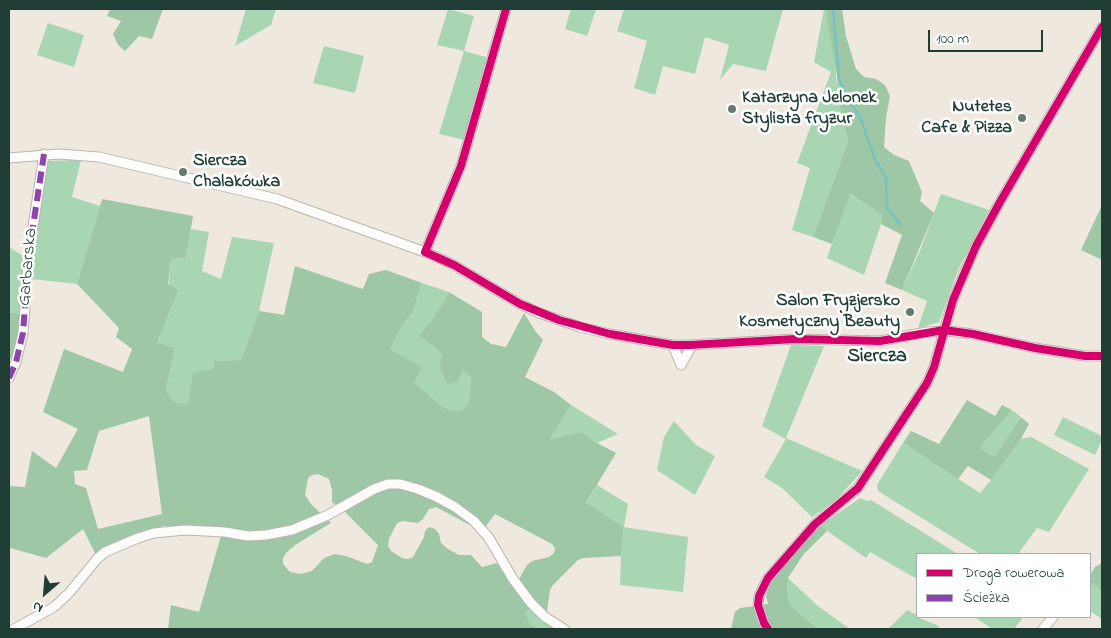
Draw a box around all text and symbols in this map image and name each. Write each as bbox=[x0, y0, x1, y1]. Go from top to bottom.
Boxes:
scale bar bbox=[931, 20, 1046, 52]
text: 100 m bbox=[936, 28, 969, 50]
place label: Katarzyna Jelonek Stylista fryzur bbox=[742, 88, 876, 130]
place label: Nutetes Cafe & Pizza bbox=[921, 97, 1012, 140]
marker: Katarzyna Jelonek Stylista fryzur bbox=[726, 103, 738, 115]
marker: Nutetes Cafe & Pizza bbox=[1016, 112, 1028, 124]
place label: Siercza Chalakówka bbox=[193, 151, 280, 193]
marker: Siercza Chalakówka bbox=[177, 166, 189, 178]
street label: Garbarska bbox=[15, 227, 43, 307]
place label: Salon Fryzjersko Kosmetyczny Beauty bbox=[739, 291, 900, 334]
marker: Salon Fryzjersko Kosmetyczny Beauty bbox=[904, 306, 916, 318]
district label: Siercza bbox=[847, 346, 907, 370]
legend bbox=[916, 553, 1091, 618]
text: Droga rowerowa bbox=[963, 562, 1064, 584]
north arrow bbox=[20, 568, 70, 618]
text: Ścieżka bbox=[963, 587, 1010, 609]
text: N bbox=[29, 595, 47, 618]

